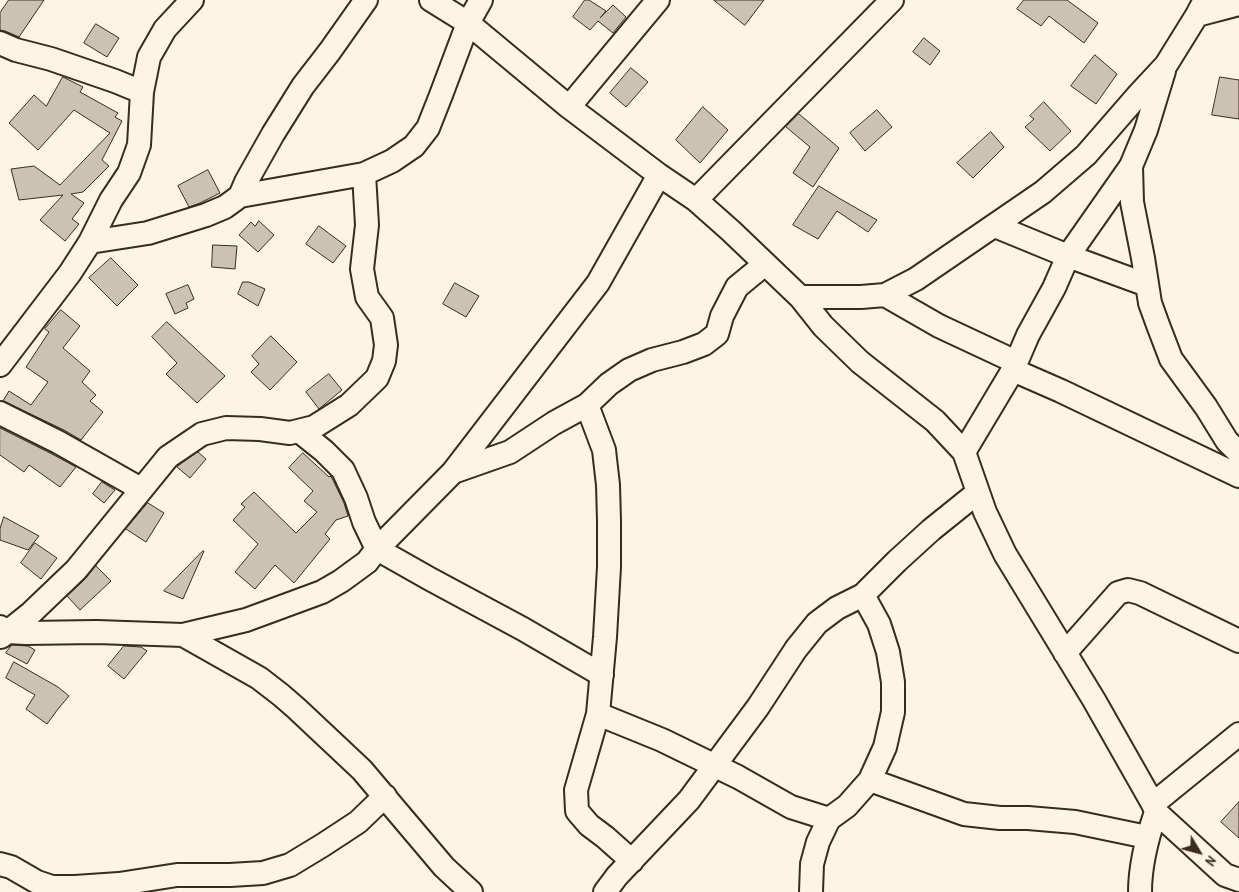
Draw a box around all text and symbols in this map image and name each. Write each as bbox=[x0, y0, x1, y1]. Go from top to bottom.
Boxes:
north arrow bbox=[1174, 827, 1224, 877]
text: N bbox=[1202, 853, 1221, 870]

